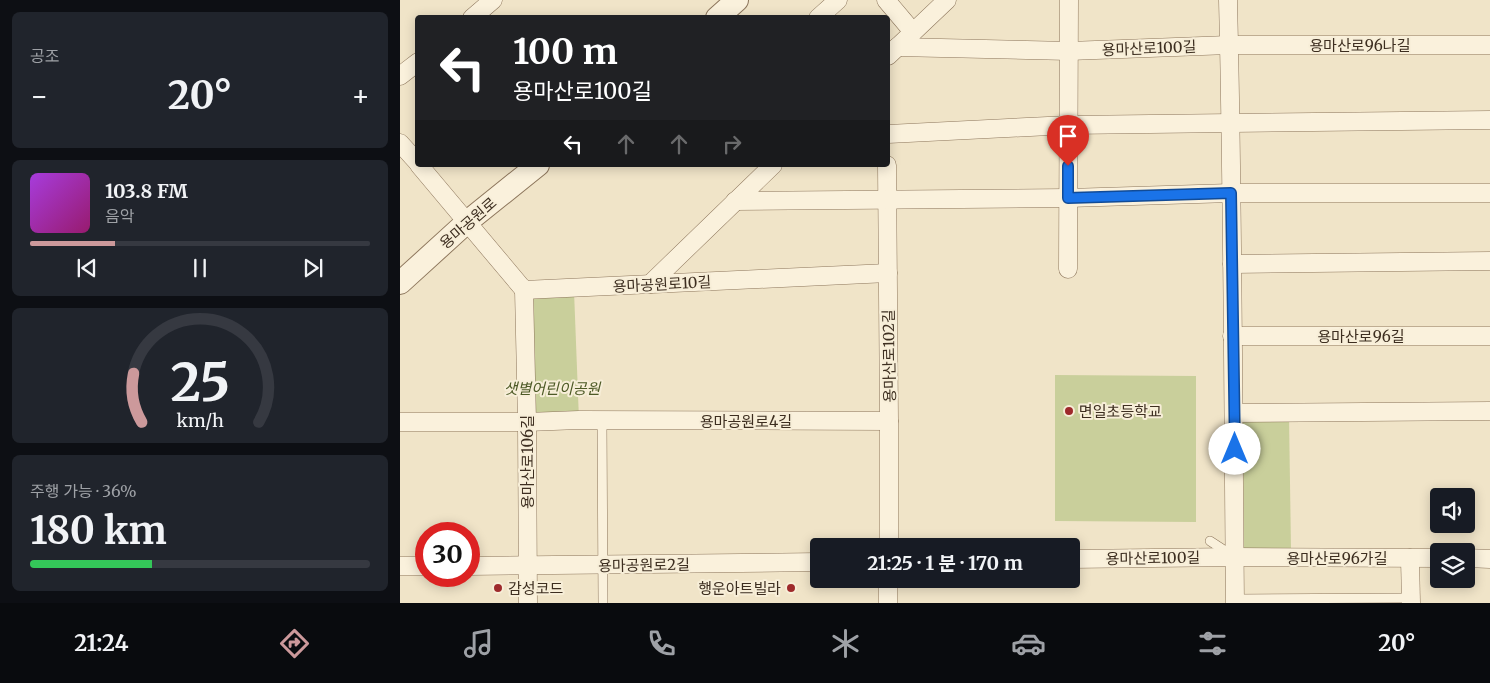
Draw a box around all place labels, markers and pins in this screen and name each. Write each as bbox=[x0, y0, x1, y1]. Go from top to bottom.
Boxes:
pin bbox=[1047, 115, 1089, 166]
place label: 면일초등학교 bbox=[1079, 402, 1162, 421]
marker: 면일초등학교 bbox=[1063, 405, 1075, 417]
place label: 감성코드 bbox=[508, 579, 563, 598]
place label: 행운아트빌라 bbox=[698, 579, 781, 598]
marker: 감성코드 bbox=[492, 582, 504, 594]
marker: 행운아트빌라 bbox=[785, 582, 797, 594]

